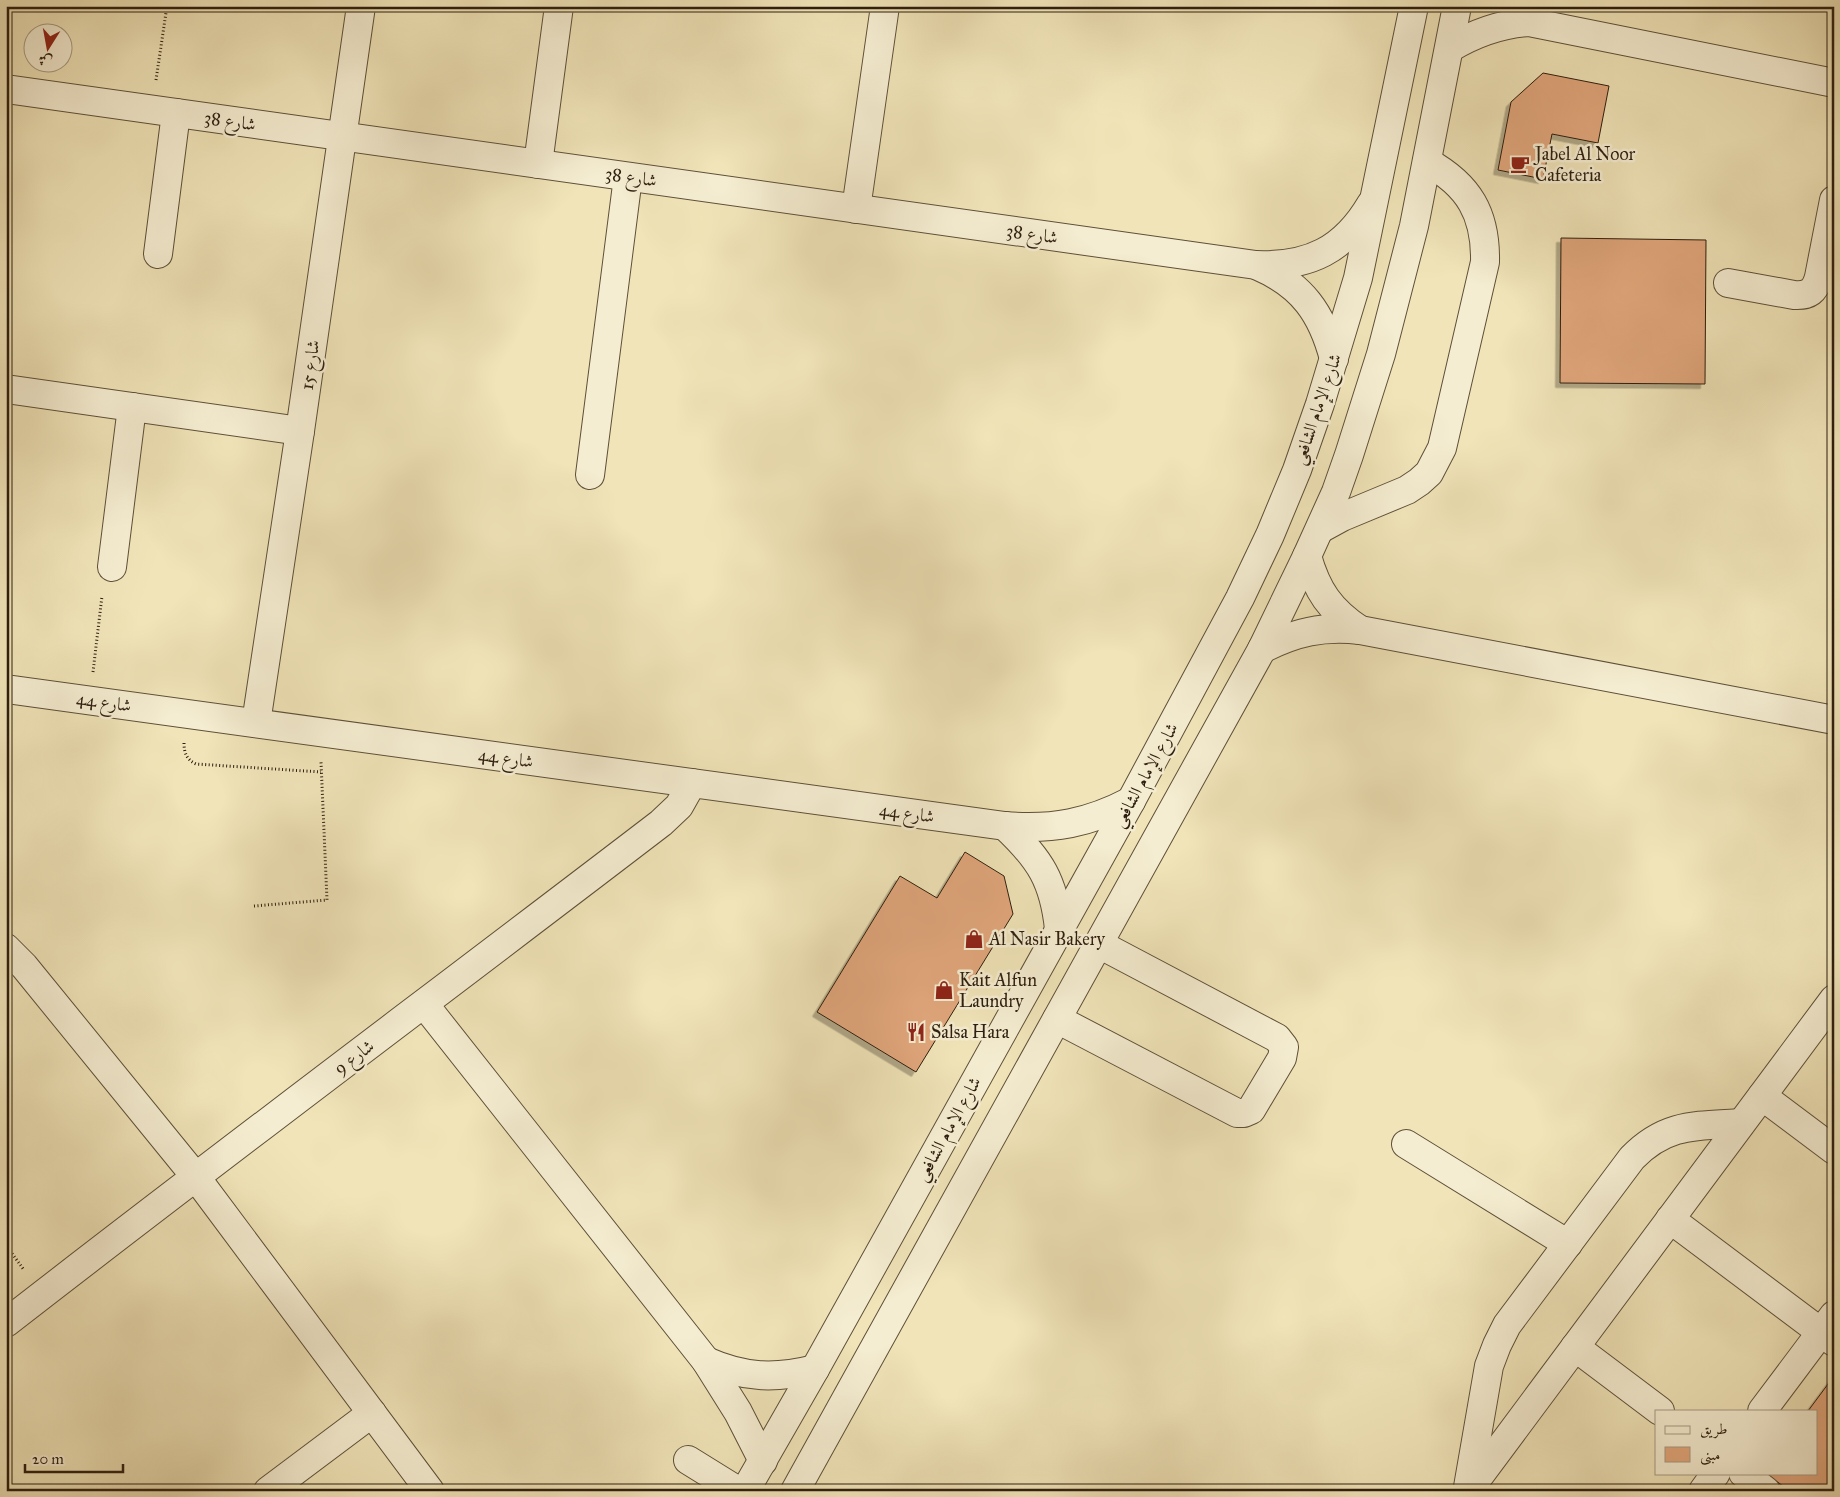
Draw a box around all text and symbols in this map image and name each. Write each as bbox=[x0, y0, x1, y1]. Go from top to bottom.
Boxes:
north arrow bbox=[22, 22, 72, 72]
text: ش bbox=[37, 51, 54, 70]
street label: شارع 38 bbox=[202, 106, 257, 139]
place label: Jabel Al Noor Cafeteria bbox=[1533, 143, 1636, 186]
cafe icon: Jabel Al Noor Cafeteria bbox=[1509, 153, 1531, 175]
street label: شارع 38 bbox=[603, 162, 658, 195]
street label: شارع 38 bbox=[1004, 219, 1059, 252]
street label: شارع 15 bbox=[296, 338, 328, 392]
street label: شارع الإمام الشافعي bbox=[1288, 350, 1352, 470]
street label: شارع 44 bbox=[75, 687, 133, 721]
street label: شارع الإمام الشافعي bbox=[1107, 719, 1188, 834]
street label: شارع 44 bbox=[477, 743, 535, 777]
street label: شارع 44 bbox=[878, 798, 936, 832]
shop icon: Al Nasir Bakery bbox=[963, 928, 985, 950]
place label: Al Nasir Bakery bbox=[988, 928, 1105, 950]
place label: Kait Alfun Laundry bbox=[959, 969, 1037, 1012]
shop icon: Kait Alfun Laundry bbox=[933, 979, 955, 1001]
restaurant icon: Salsa Hara bbox=[905, 1021, 927, 1043]
place label: Salsa Hara bbox=[931, 1021, 1010, 1043]
street label: شارع 9 bbox=[329, 1035, 381, 1082]
street label: شارع الإمام الشافعي bbox=[910, 1073, 991, 1188]
legend bbox=[1655, 1410, 1818, 1474]
text: طريق bbox=[1700, 1420, 1727, 1439]
scale bar bbox=[25, 1442, 122, 1474]
text: مبنى bbox=[1700, 1446, 1720, 1466]
text: 20 m bbox=[32, 1450, 64, 1468]

